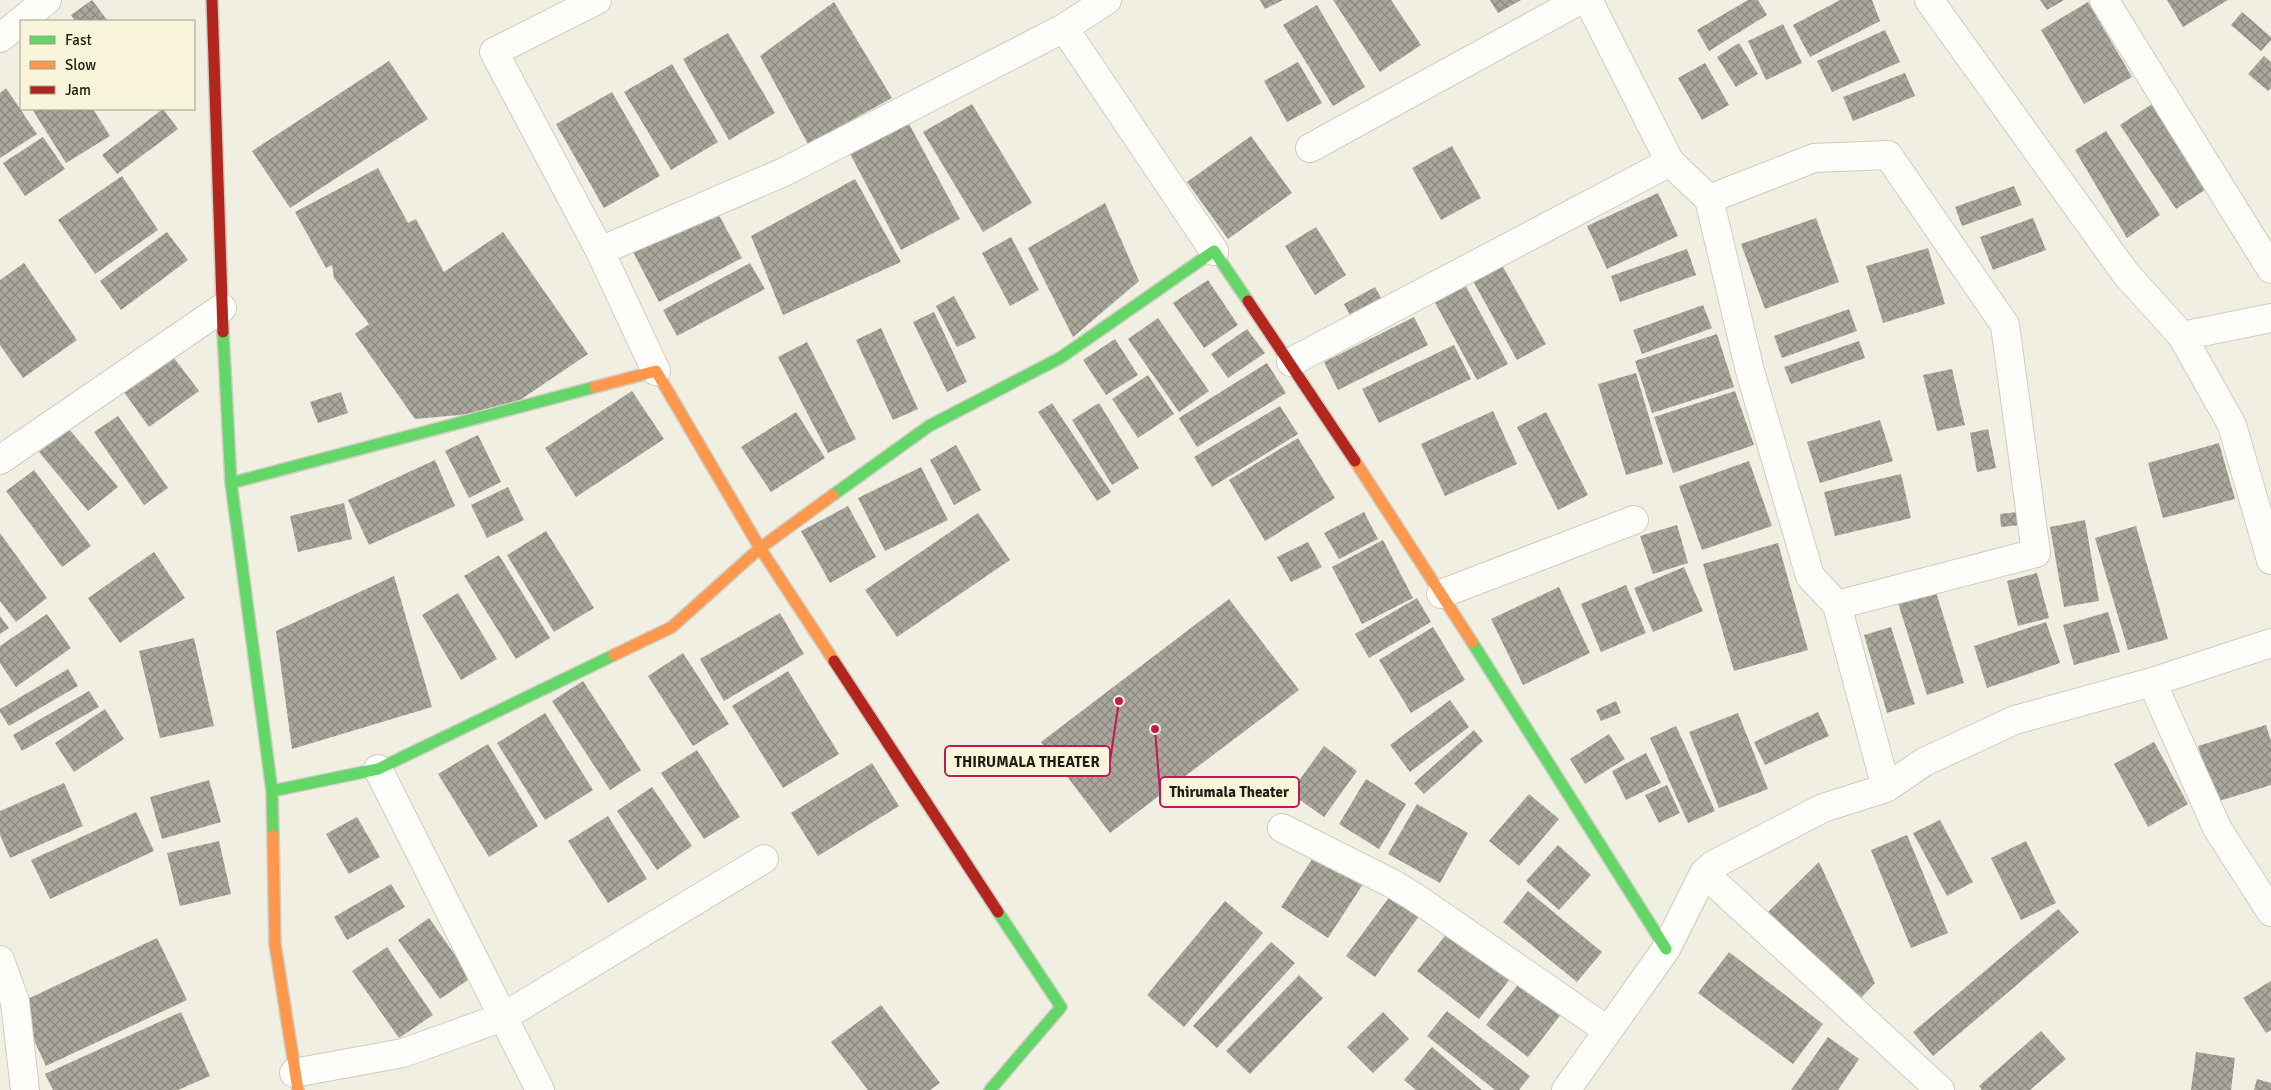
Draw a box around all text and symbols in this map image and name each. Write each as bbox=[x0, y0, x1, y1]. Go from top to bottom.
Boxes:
legend bbox=[20, 20, 195, 110]
text: Fast bbox=[65, 31, 92, 49]
text: Slow bbox=[65, 56, 96, 74]
text: Jam bbox=[65, 81, 91, 99]
callout: THIRUMALA THEATER bbox=[945, 746, 1110, 776]
text: THIRUMALA THEATER bbox=[954, 753, 1100, 771]
callout: Thirumala Theater bbox=[1160, 777, 1299, 807]
text: Thirumala Theater bbox=[1169, 783, 1289, 801]

